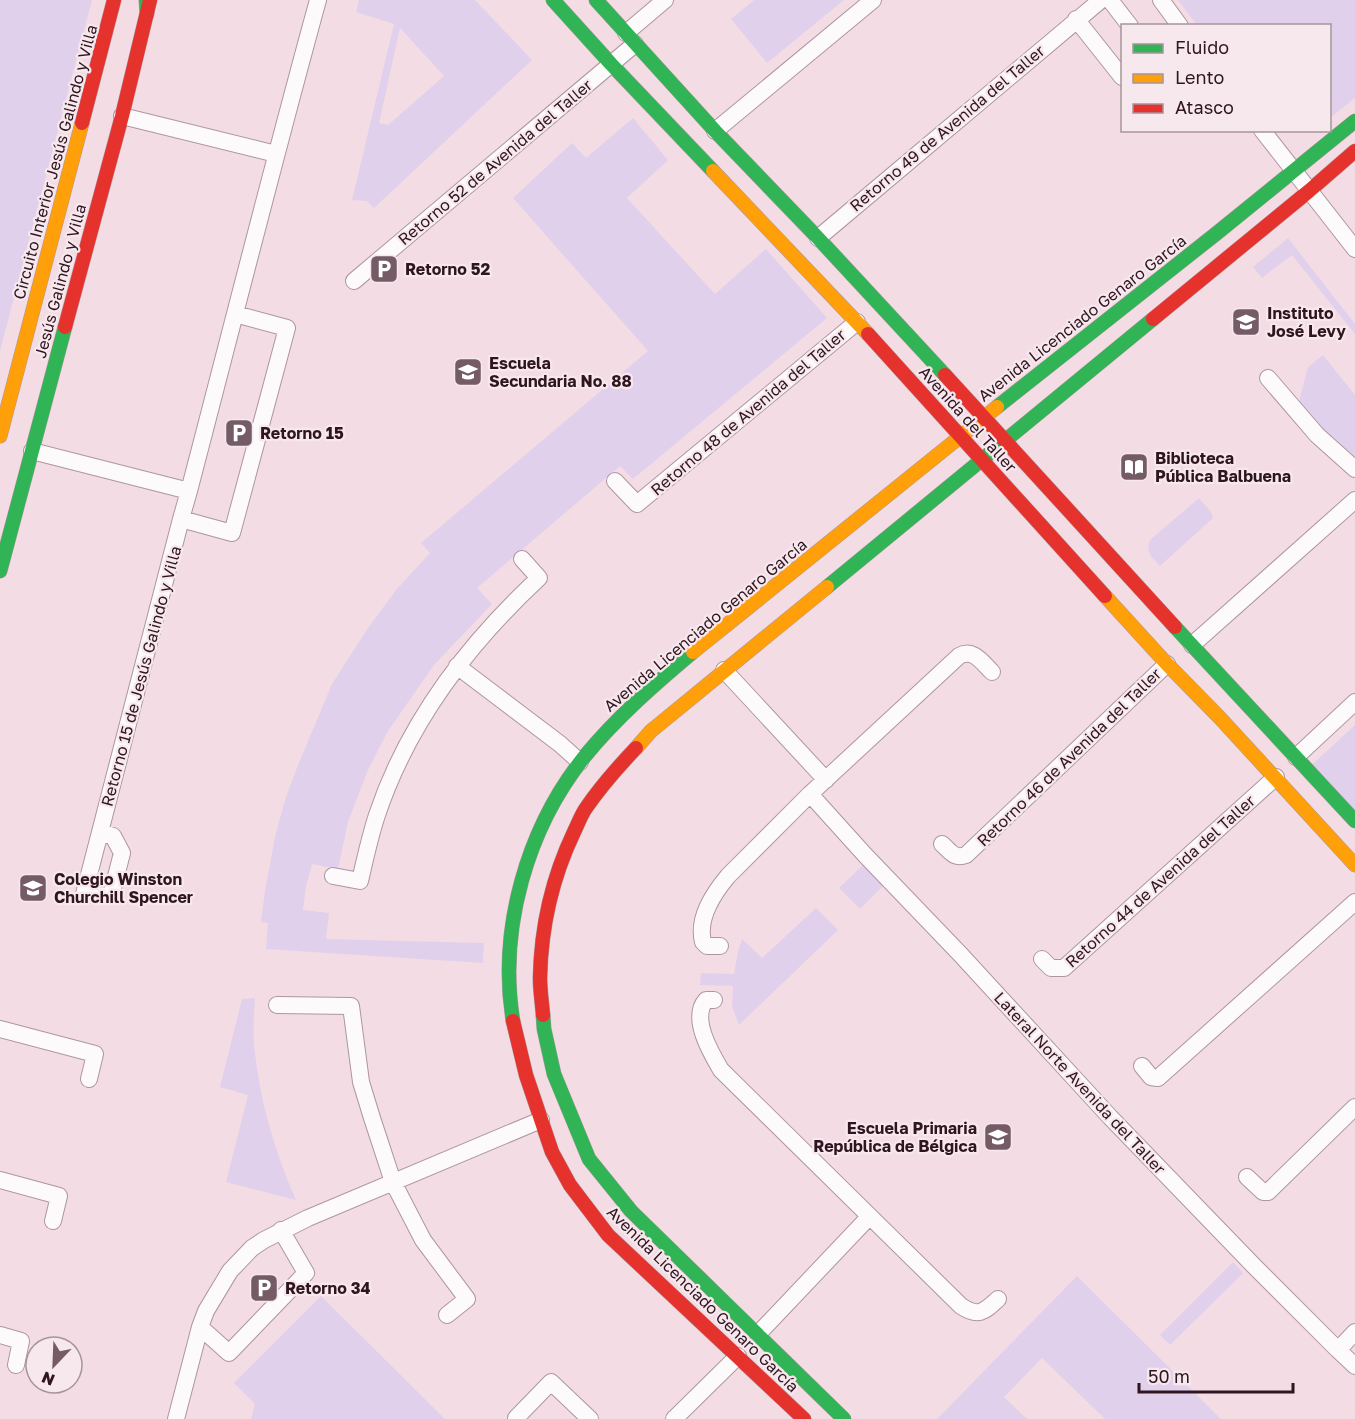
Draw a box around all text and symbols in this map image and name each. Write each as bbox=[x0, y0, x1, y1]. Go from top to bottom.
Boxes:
street label: Circuito Interior Jesús Galindo y Villa bbox=[9, 22, 101, 302]
legend bbox=[1121, 24, 1331, 132]
text: Fluido bbox=[1175, 36, 1229, 58]
street label: Retorno 49 de Avenida del Taller bbox=[845, 41, 1049, 215]
text: Lento bbox=[1175, 66, 1224, 88]
street label: Retorno 52 de Avenida del Taller bbox=[394, 75, 596, 249]
text: Atasco bbox=[1175, 96, 1234, 118]
street label: Jesús Galindo y Villa bbox=[30, 202, 90, 360]
street label: Avenida Licenciado Genaro García bbox=[974, 230, 1190, 406]
parking icon: Retorno 52 bbox=[368, 253, 400, 285]
place label: Retorno 52 bbox=[405, 259, 491, 279]
place label: Instituto José Levy bbox=[1267, 303, 1346, 341]
school or university icon: Instituto José Levy bbox=[1230, 306, 1262, 338]
street label: Retorno 48 de Avenida del Taller bbox=[646, 325, 850, 499]
place label: Escuela Secundaria No. 88 bbox=[489, 353, 632, 391]
school or university icon: Escuela Secundaria No. 88 bbox=[452, 356, 484, 388]
street label: Avenida del Taller bbox=[915, 362, 1021, 476]
parking icon: Retorno 15 bbox=[223, 417, 255, 449]
place label: Retorno 15 bbox=[260, 423, 344, 443]
place label: Biblioteca Pública Balbuena bbox=[1155, 448, 1291, 486]
library icon: Biblioteca Pública Balbuena bbox=[1118, 451, 1150, 483]
street label: Avenida Licenciado Genaro García bbox=[599, 534, 811, 716]
street label: Retorno 15 de Jesús Galindo y Villa bbox=[97, 544, 185, 808]
street label: Retorno 46 de Avenida del Taller bbox=[973, 664, 1165, 850]
street label: Retorno 44 de Avenida del Taller bbox=[1061, 790, 1259, 972]
place label: Colegio Winston Churchill Spencer bbox=[54, 869, 193, 907]
school or university icon: Colegio Winston Churchill Spencer bbox=[17, 872, 49, 904]
street label: Lateral Norte Avenida del Taller bbox=[990, 988, 1170, 1178]
place label: Escuela Primaria República de Bélgica bbox=[813, 1118, 977, 1156]
school or university icon: Escuela Primaria República de Bélgica bbox=[982, 1121, 1014, 1153]
street label: Avenida Licenciado Genaro García bbox=[603, 1202, 803, 1396]
parking icon: Retorno 34 bbox=[248, 1272, 280, 1304]
place label: Retorno 34 bbox=[285, 1278, 371, 1298]
north arrow bbox=[24, 1335, 84, 1395]
scale bar bbox=[1139, 1356, 1294, 1394]
text: 50 m bbox=[1148, 1365, 1190, 1387]
text: N bbox=[39, 1367, 58, 1390]

